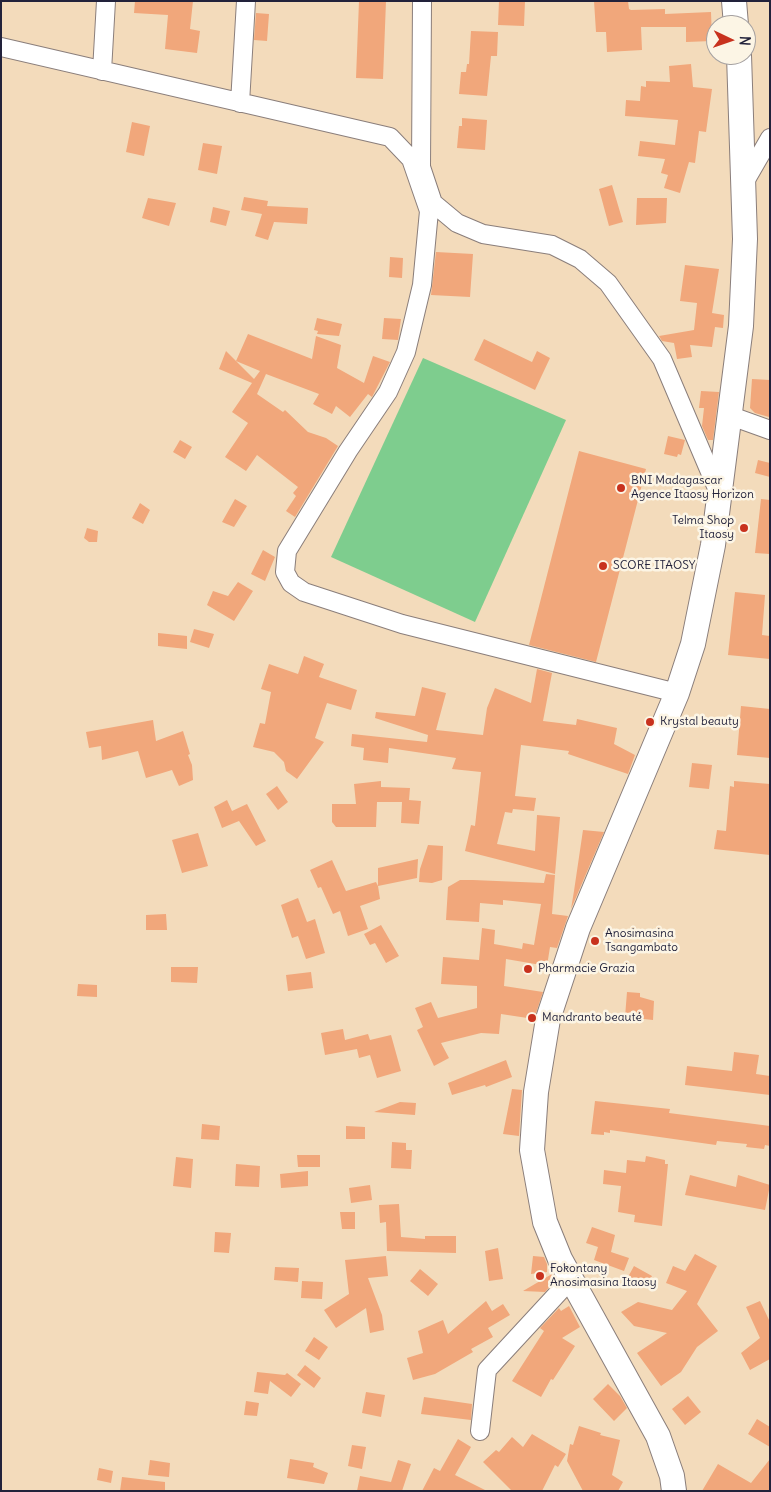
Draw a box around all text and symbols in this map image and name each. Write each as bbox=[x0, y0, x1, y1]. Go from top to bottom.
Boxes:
north arrow bbox=[706, 15, 756, 65]
text: N bbox=[736, 35, 754, 46]
place label: BNI Madagascar Agence Itaosy Horizon bbox=[631, 474, 754, 502]
marker: BNI Madagascar Agence Itaosy Horizon bbox=[615, 482, 627, 494]
place label: Telma Shop Itaosy bbox=[672, 514, 734, 542]
marker: Telma Shop Itaosy bbox=[738, 522, 750, 534]
place label: SCORE ITAOSY bbox=[613, 559, 695, 573]
marker: SCORE ITAOSY bbox=[597, 560, 609, 572]
place label: Krystal beauty bbox=[660, 715, 739, 729]
marker: Krystal beauty bbox=[644, 716, 656, 728]
place label: Anosimasina Tsangambato bbox=[605, 927, 678, 955]
marker: Anosimasina Tsangambato bbox=[589, 935, 601, 947]
place label: Pharmacie Grazia bbox=[538, 962, 635, 976]
marker: Pharmacie Grazia bbox=[522, 963, 534, 975]
place label: Mandranto beauté bbox=[542, 1011, 642, 1025]
marker: Mandranto beauté bbox=[526, 1012, 538, 1024]
place label: Fokontany Anosimasina Itaosy bbox=[550, 1262, 657, 1290]
marker: Fokontany Anosimasina Itaosy bbox=[534, 1270, 546, 1282]

